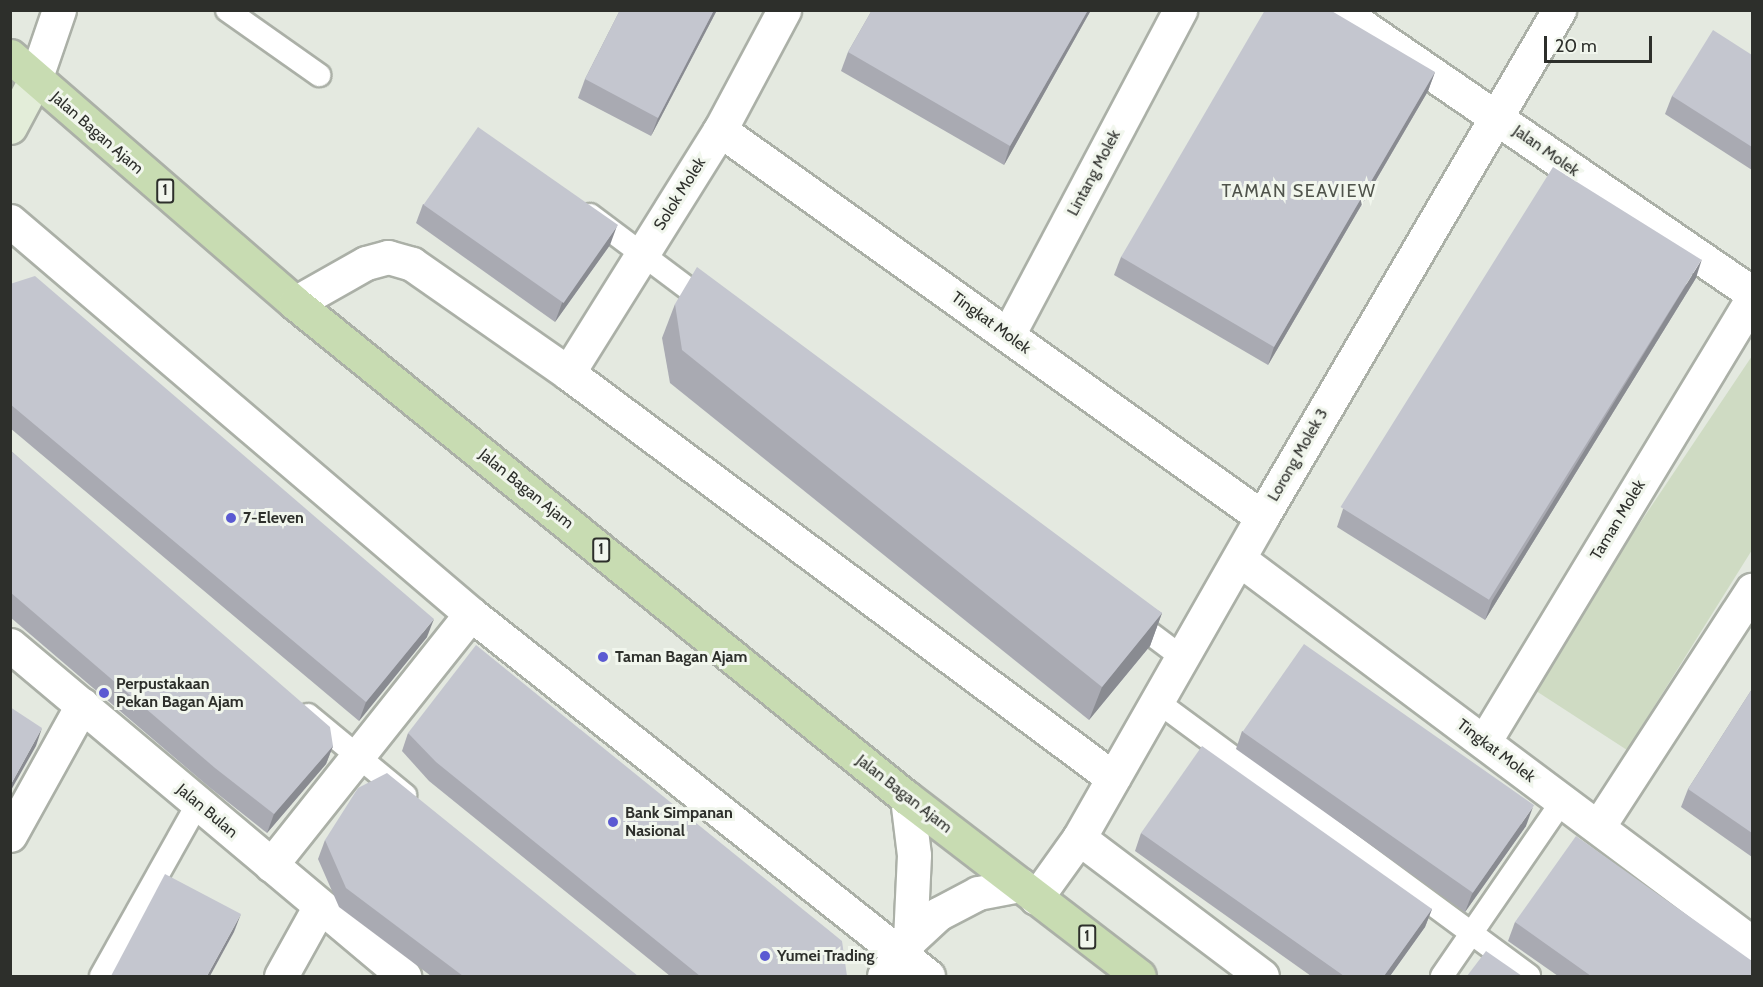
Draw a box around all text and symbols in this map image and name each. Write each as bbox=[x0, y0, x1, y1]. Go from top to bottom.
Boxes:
scale bar bbox=[1547, 24, 1655, 62]
text: 20 m bbox=[1555, 35, 1597, 57]
street label: Jalan Bagan Ajam bbox=[47, 88, 147, 178]
street label: Jalan Molek bbox=[1509, 121, 1583, 181]
street label: Lintang Molek bbox=[1063, 127, 1125, 219]
street label: Solok Molek bbox=[650, 154, 710, 234]
road number: 1 bbox=[156, 179, 174, 203]
district label: TAMAN SEAVIEW bbox=[1222, 180, 1376, 202]
street label: Tingkat Molek bbox=[948, 288, 1034, 358]
street label: Lorong Molek 3 bbox=[1264, 405, 1332, 505]
street label: Jalan Bagan Ajam bbox=[475, 445, 577, 533]
street label: Taman Molek bbox=[1587, 476, 1649, 564]
place label: 7-Eleven bbox=[243, 508, 304, 528]
marker: 7-Eleven bbox=[224, 511, 238, 525]
road number: 1 bbox=[592, 538, 610, 562]
place label: Taman Bagan Ajam bbox=[615, 647, 747, 667]
marker: Taman Bagan Ajam bbox=[596, 650, 610, 664]
place label: Perpustakaan Pekan Bagan Ajam bbox=[116, 674, 244, 712]
marker: Perpustakaan Pekan Bagan Ajam bbox=[97, 686, 111, 700]
street label: Tingkat Molek bbox=[1453, 715, 1539, 787]
street label: Jalan Bagan Ajam bbox=[852, 751, 956, 837]
street label: Jalan Bulan bbox=[173, 780, 241, 842]
place label: Bank Simpanan Nasional bbox=[625, 803, 733, 841]
marker: Bank Simpanan Nasional bbox=[606, 815, 620, 829]
road number: 1 bbox=[1078, 925, 1096, 949]
place label: Yumei Trading bbox=[777, 946, 875, 966]
marker: Yumei Trading bbox=[758, 949, 772, 963]

